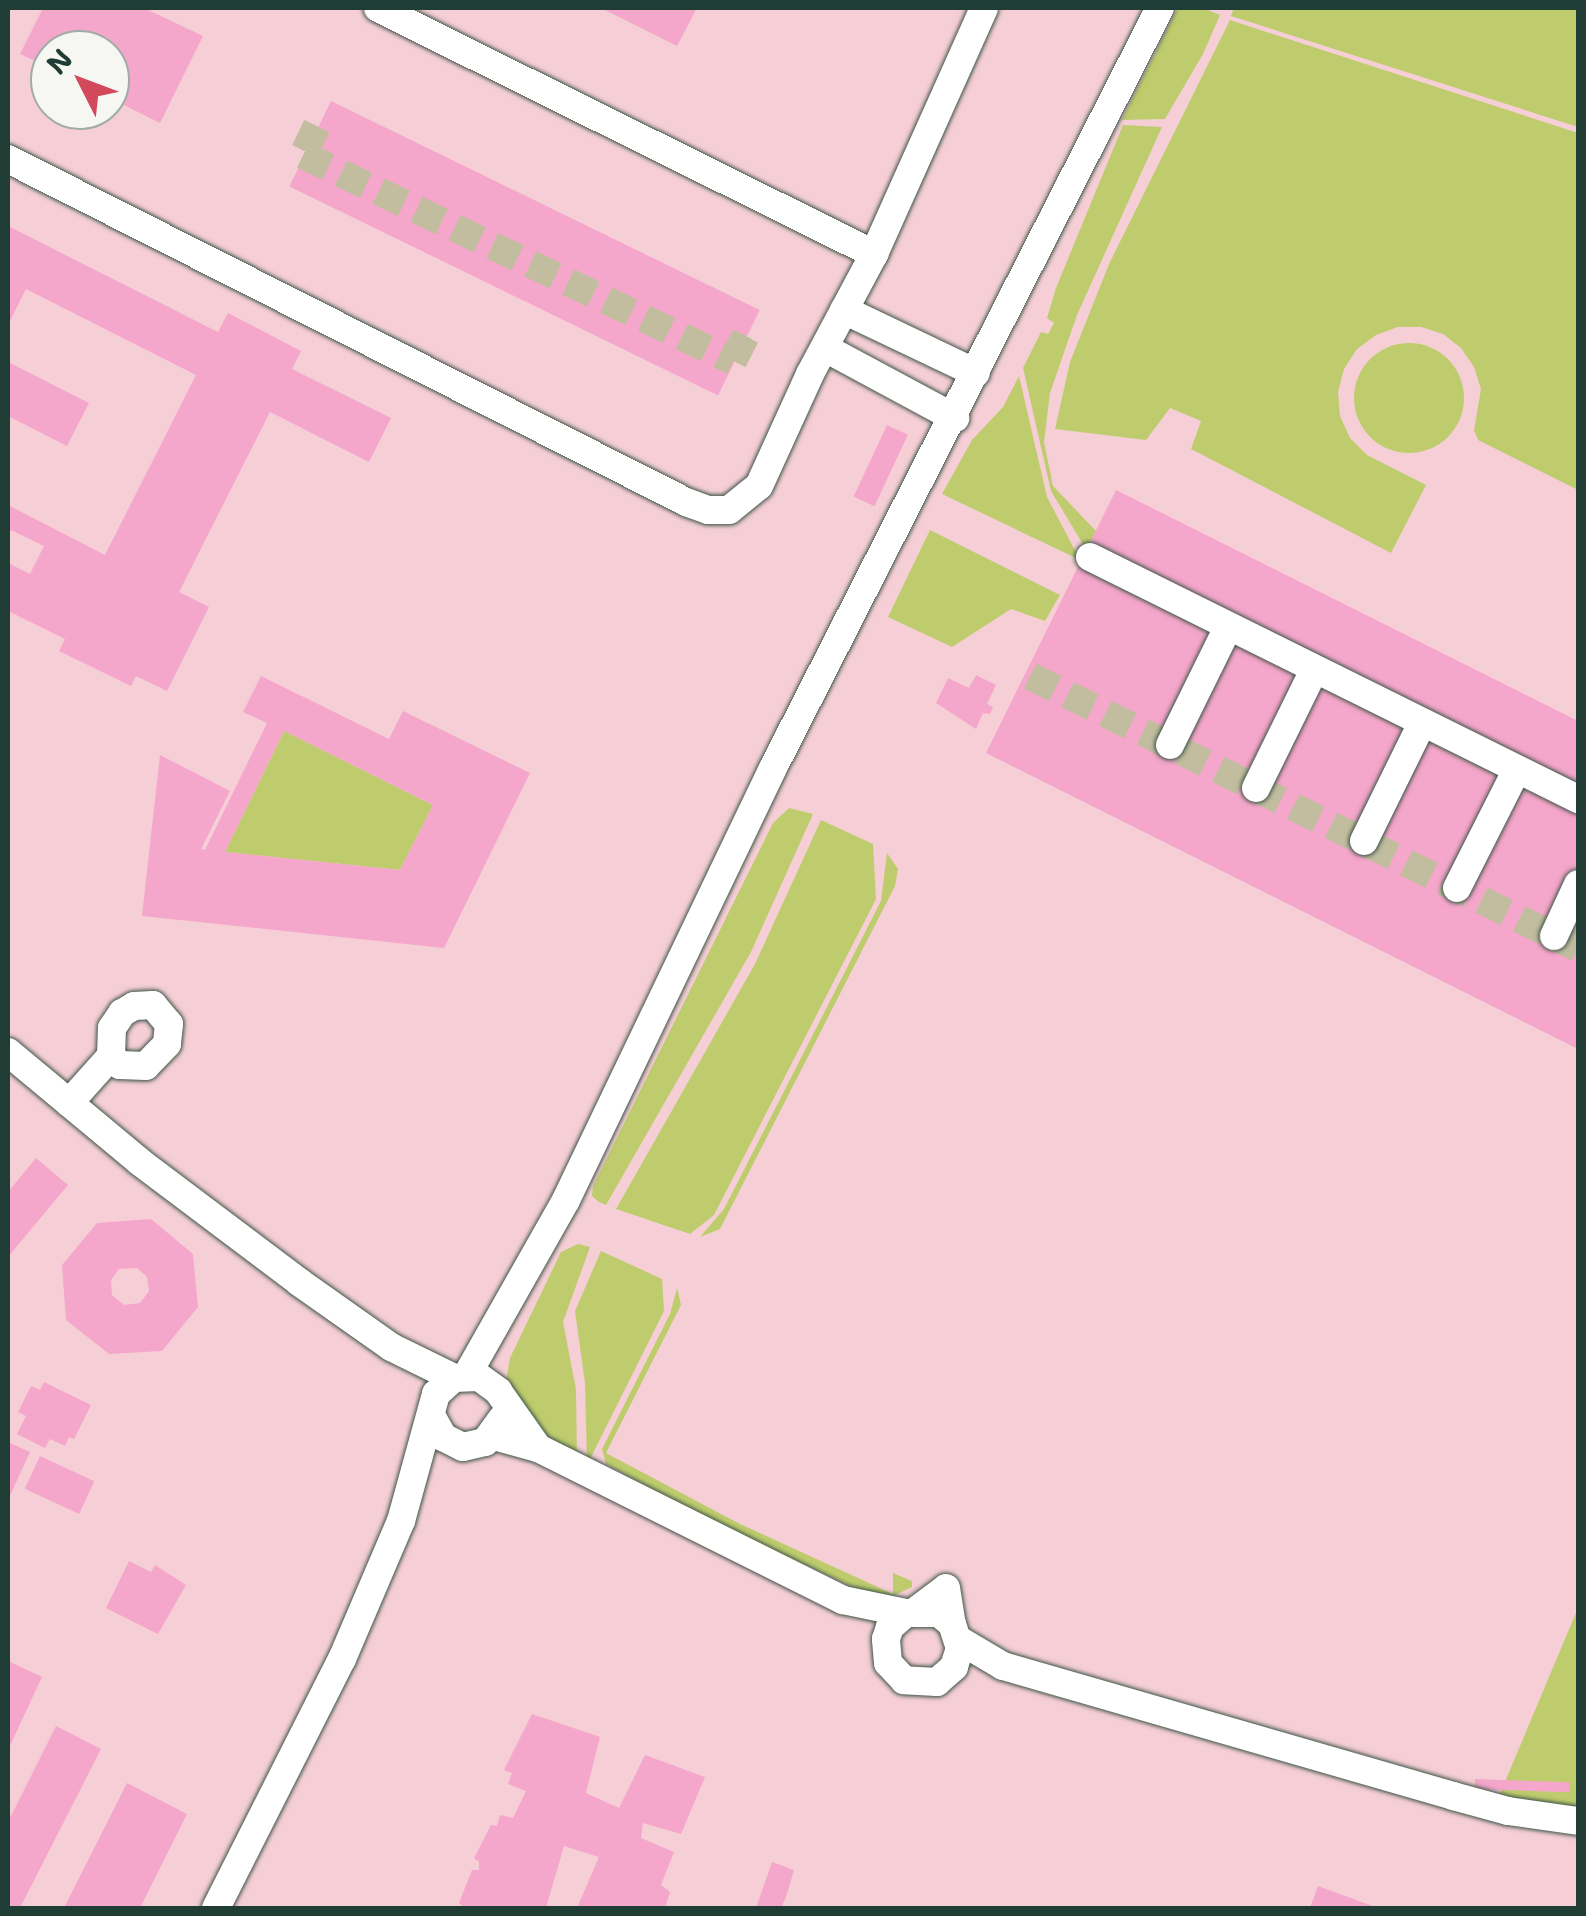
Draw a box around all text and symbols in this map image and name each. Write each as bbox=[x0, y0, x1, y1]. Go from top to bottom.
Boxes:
north arrow bbox=[30, 30, 130, 130]
text: N bbox=[38, 40, 81, 82]

